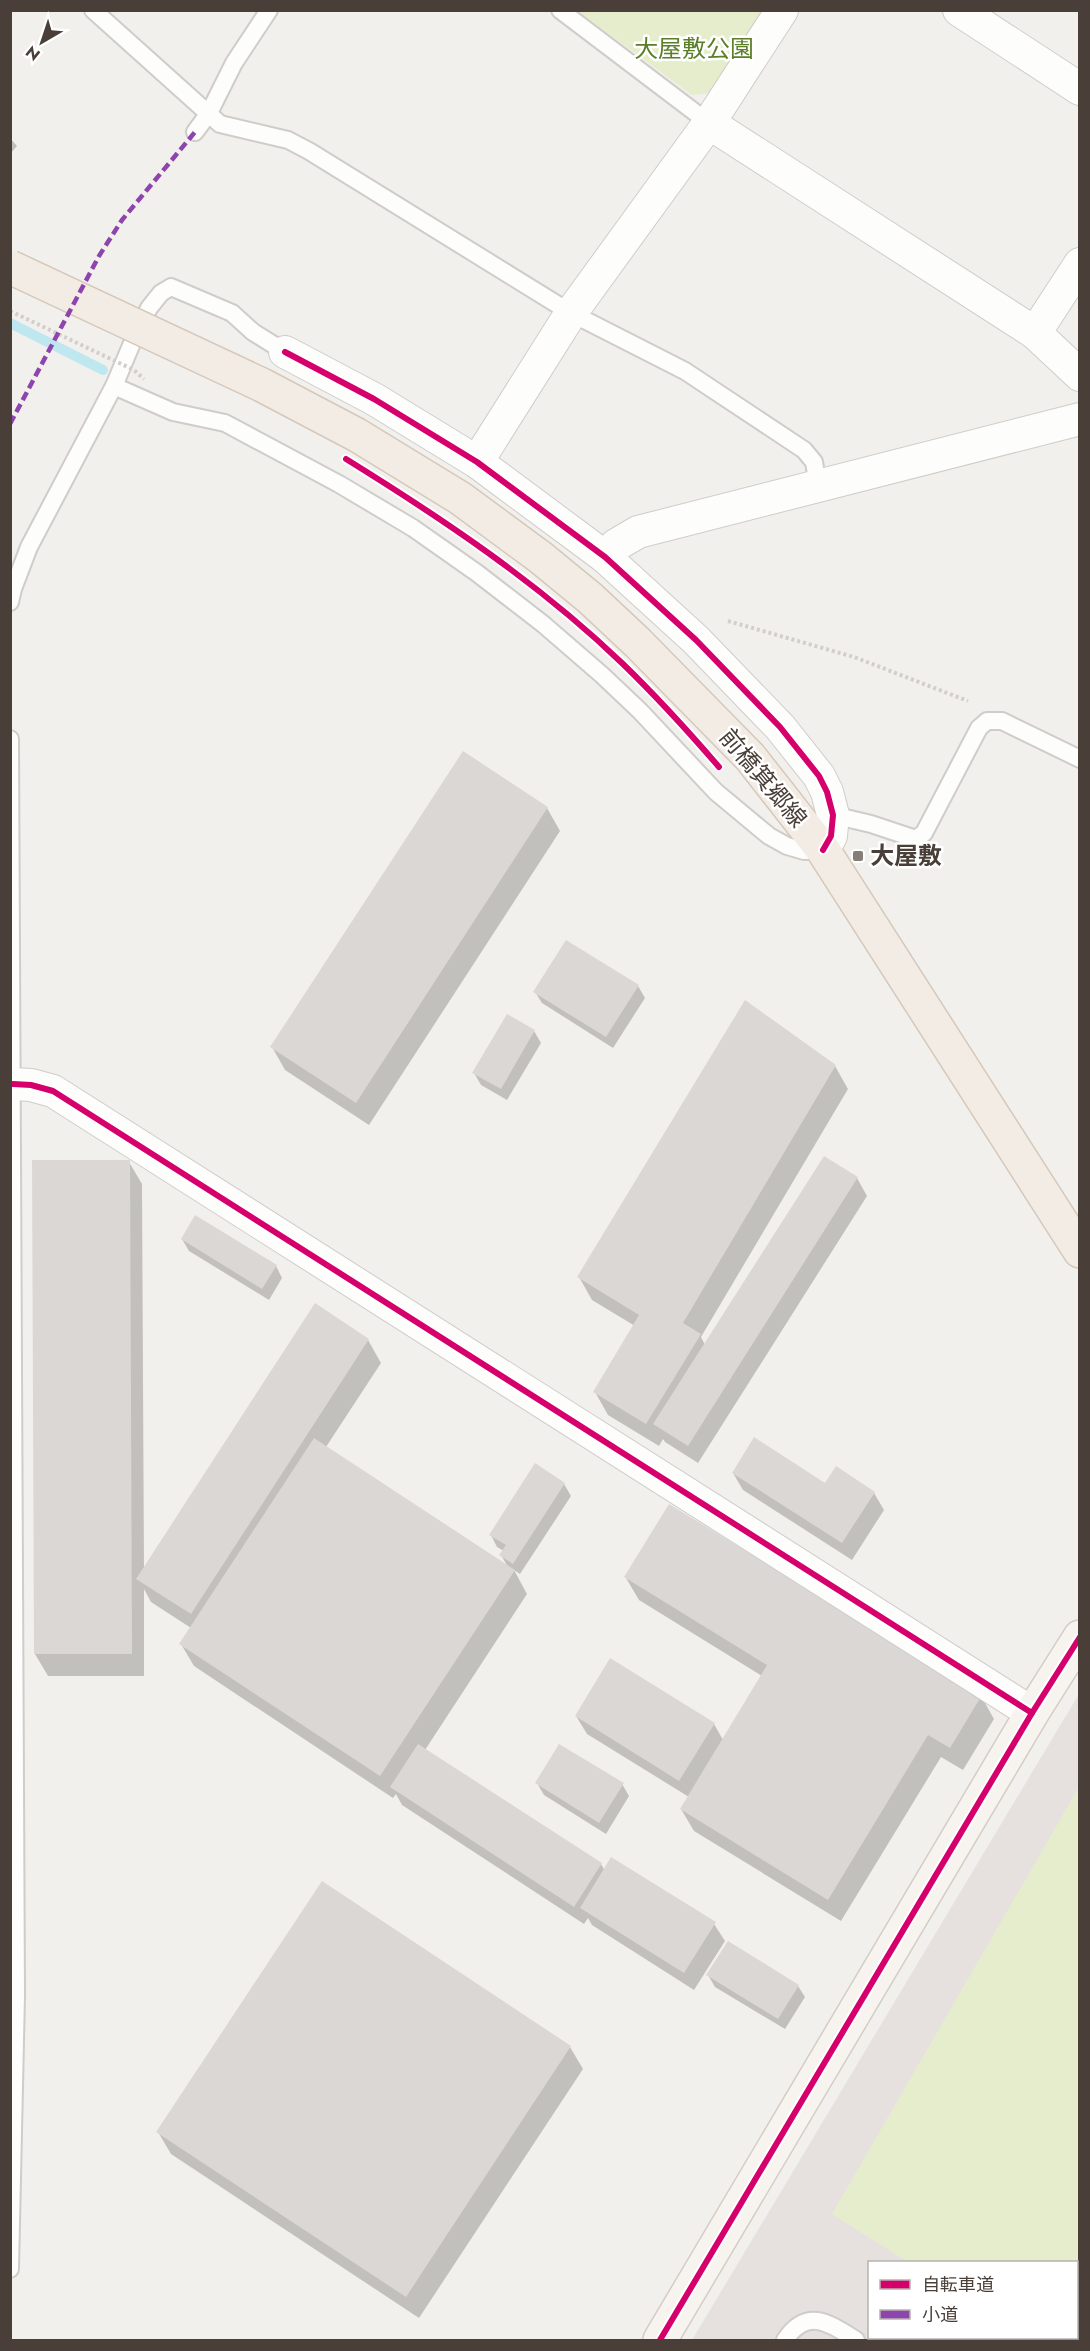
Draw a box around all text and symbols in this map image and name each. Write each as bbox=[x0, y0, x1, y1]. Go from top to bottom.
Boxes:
north arrow bbox=[12, 12, 72, 72]
park label: 大屋敷公園 bbox=[634, 31, 754, 66]
text: N bbox=[21, 40, 45, 66]
street label: 前橋箕郷線 bbox=[711, 720, 815, 835]
place label: 大屋敷 bbox=[870, 838, 942, 873]
marker: 大屋敷 bbox=[851, 849, 865, 863]
legend bbox=[868, 2261, 1078, 2339]
text: 自転車道 bbox=[922, 2272, 994, 2298]
text: 小道 bbox=[922, 2302, 958, 2328]

